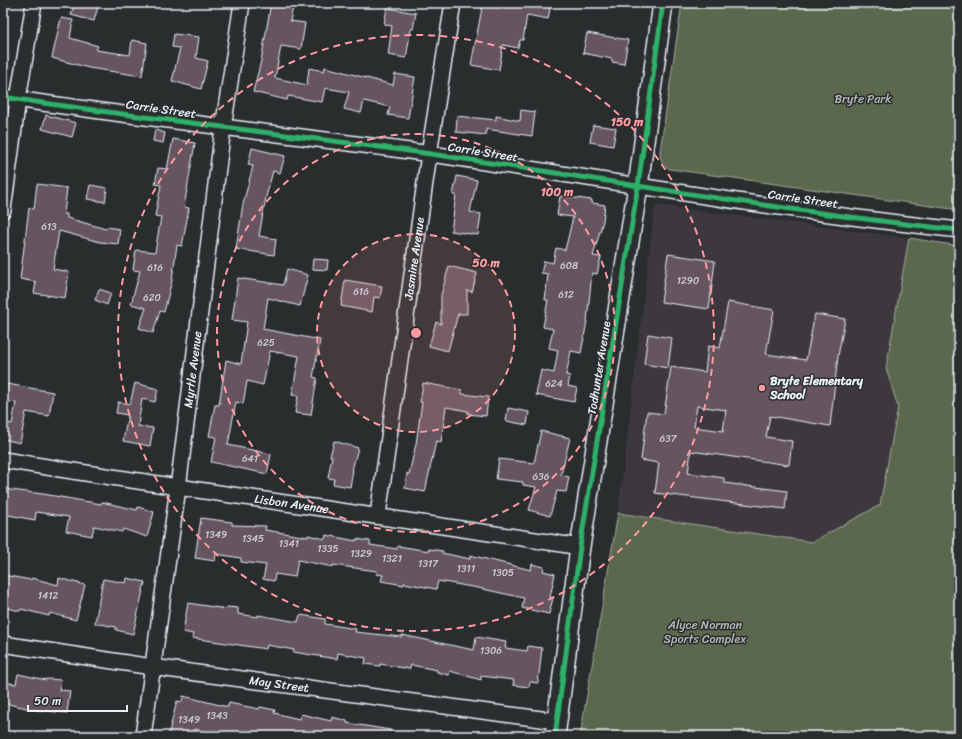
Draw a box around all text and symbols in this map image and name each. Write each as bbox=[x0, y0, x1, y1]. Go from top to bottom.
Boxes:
park label: Bryte Park bbox=[834, 88, 892, 110]
street label: Carrie Street bbox=[125, 93, 197, 125]
text: 150 m bbox=[611, 111, 644, 133]
street label: Carrie Street bbox=[446, 136, 520, 168]
text: 100 m bbox=[541, 181, 574, 203]
street label: Carrie Street bbox=[767, 183, 839, 215]
street label: Jasmine Avenue bbox=[397, 215, 431, 302]
house number: 613 bbox=[41, 218, 57, 236]
text: 50 m bbox=[472, 252, 500, 274]
house number: 608 bbox=[560, 257, 578, 275]
house number: 616 bbox=[147, 259, 163, 277]
house number: 1290 bbox=[677, 272, 699, 290]
house number: 616 bbox=[353, 283, 369, 301]
house number: 612 bbox=[558, 286, 574, 304]
house number: 620 bbox=[143, 289, 161, 307]
street label: Todhunter Avenue bbox=[581, 319, 617, 416]
centre of rings bbox=[409, 326, 423, 340]
street label: Myrtle Avenue bbox=[177, 330, 209, 409]
house number: 625 bbox=[257, 334, 275, 352]
place label: Bryte Elementary School bbox=[769, 370, 864, 406]
house number: 624 bbox=[545, 375, 563, 393]
marker: Bryte Elementary School bbox=[757, 383, 767, 393]
house number: 637 bbox=[660, 430, 678, 448]
house number: 641 bbox=[242, 450, 258, 468]
house number: 636 bbox=[533, 468, 550, 486]
street label: Lisbon Avenue bbox=[253, 488, 330, 520]
house number: 1349 bbox=[205, 526, 227, 544]
house number: 1345 bbox=[242, 530, 264, 548]
house number: 1341 bbox=[279, 535, 299, 553]
house number: 1335 bbox=[317, 540, 339, 558]
house number: 1329 bbox=[350, 545, 372, 563]
house number: 1321 bbox=[382, 550, 402, 568]
house number: 1317 bbox=[418, 555, 439, 573]
house number: 1311 bbox=[457, 560, 475, 578]
house number: 1305 bbox=[492, 564, 514, 582]
house number: 1412 bbox=[38, 587, 59, 605]
park label: Alyce Norman Sports Complex bbox=[664, 614, 747, 650]
house number: 1306 bbox=[480, 642, 502, 660]
street label: May Street bbox=[248, 669, 310, 699]
scale bar bbox=[28, 687, 127, 713]
text: 50 m bbox=[34, 690, 61, 712]
house number: 1343 bbox=[206, 707, 228, 725]
house number: 1349 bbox=[178, 711, 200, 729]

